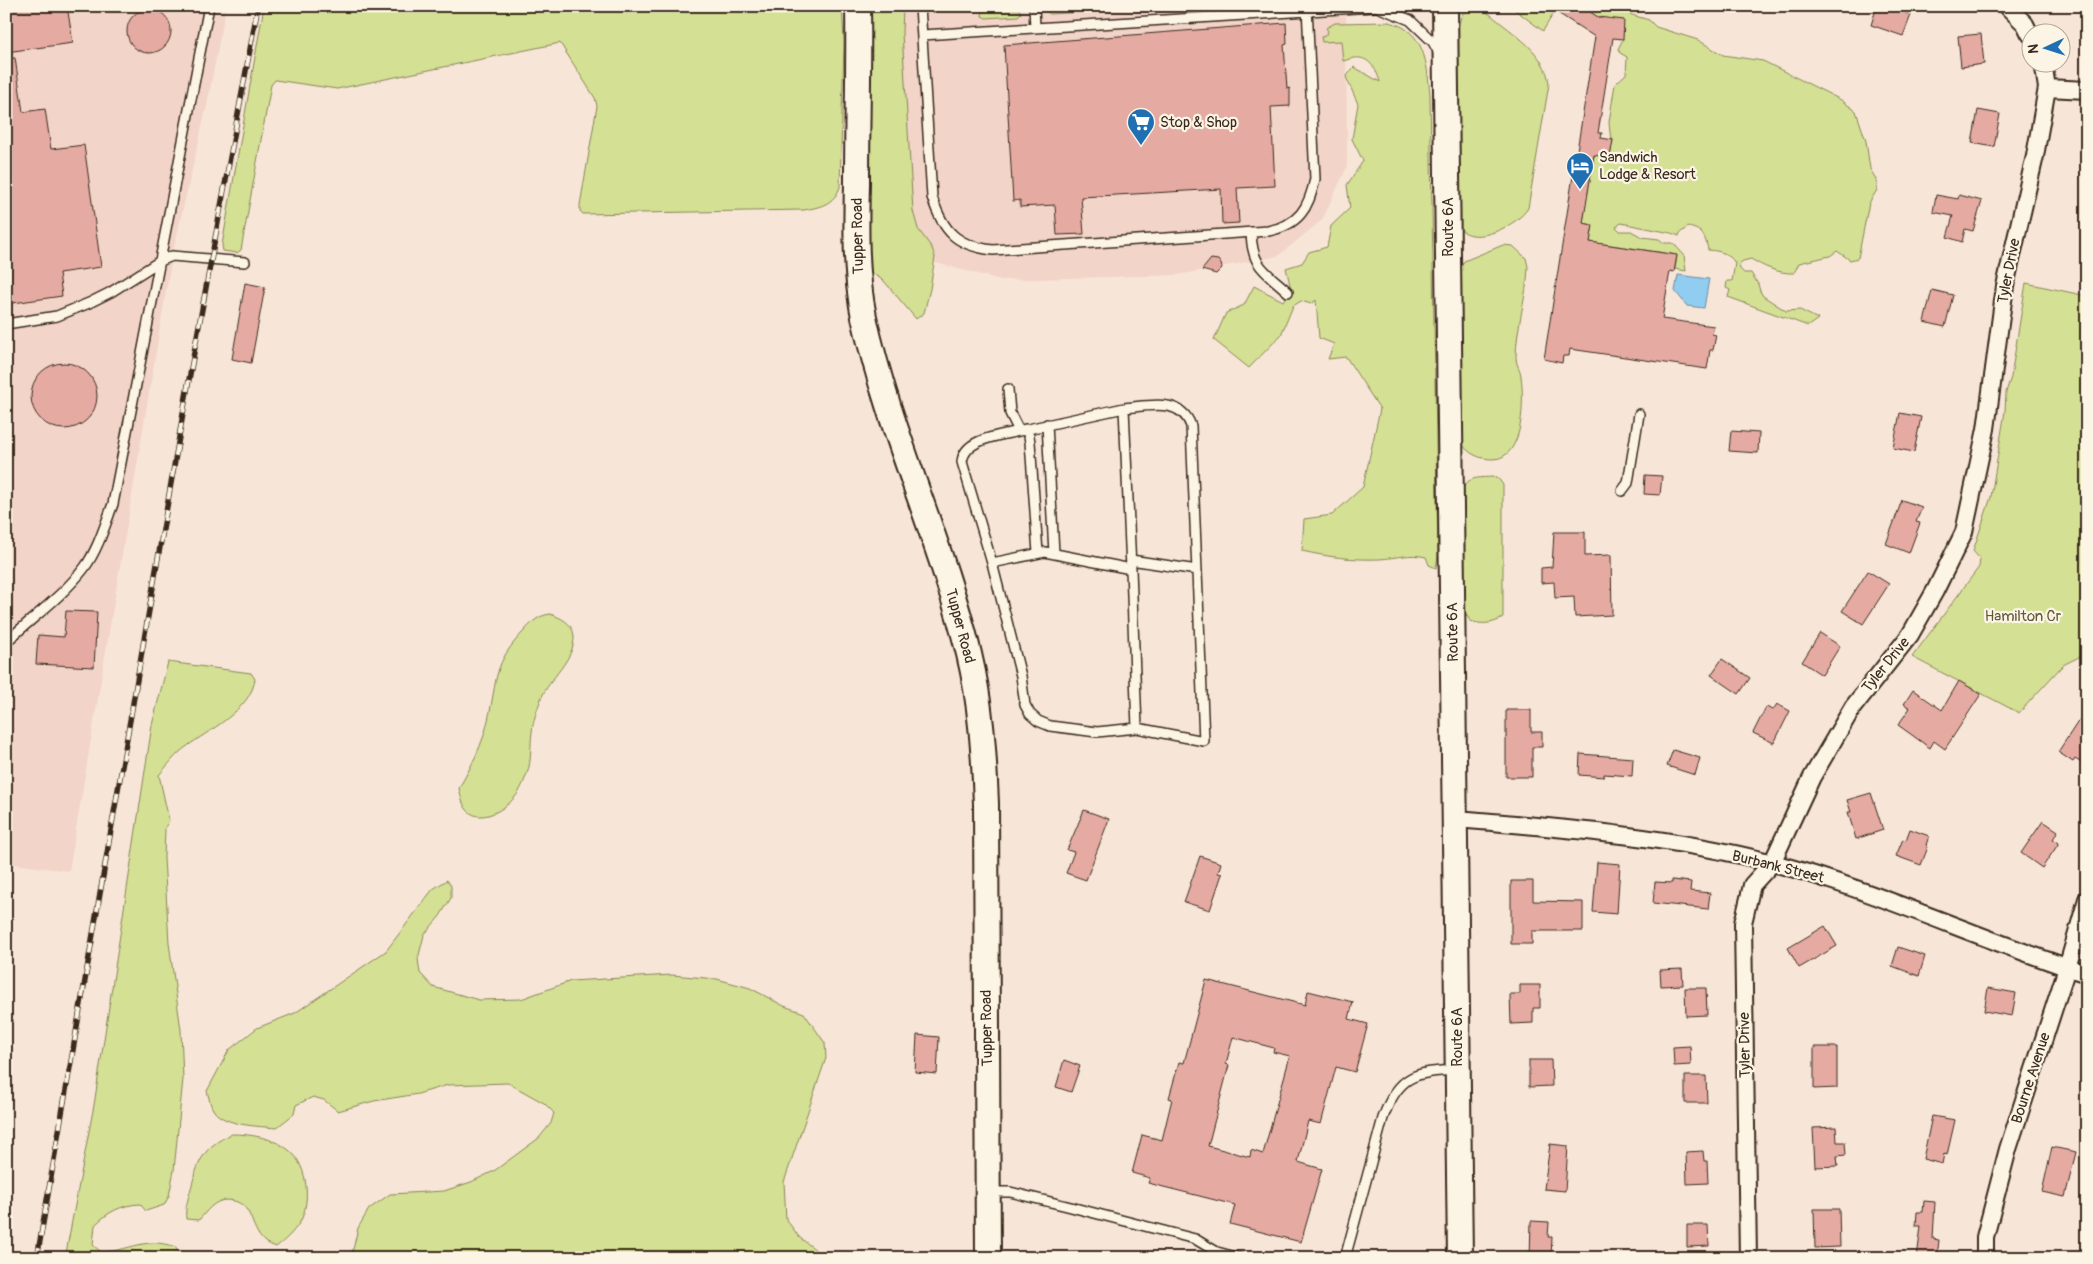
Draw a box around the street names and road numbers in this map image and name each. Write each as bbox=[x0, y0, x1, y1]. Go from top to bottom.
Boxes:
street label: Route 6A bbox=[1439, 197, 1458, 257]
street label: Tupper Road bbox=[848, 198, 868, 274]
street label: Tyler Drive bbox=[1993, 236, 2025, 305]
street label: Tupper Road bbox=[941, 587, 979, 665]
street label: Route 6A bbox=[1443, 602, 1463, 662]
street label: Tyler Drive bbox=[1858, 633, 1914, 697]
street label: Burbank Street bbox=[1730, 846, 1827, 888]
street label: Tupper Road bbox=[977, 990, 997, 1066]
street label: Route 6A bbox=[1448, 1007, 1467, 1067]
street label: Tyler Drive bbox=[1735, 1011, 1755, 1078]
street label: Bourne Avenue bbox=[2007, 1029, 2055, 1126]

